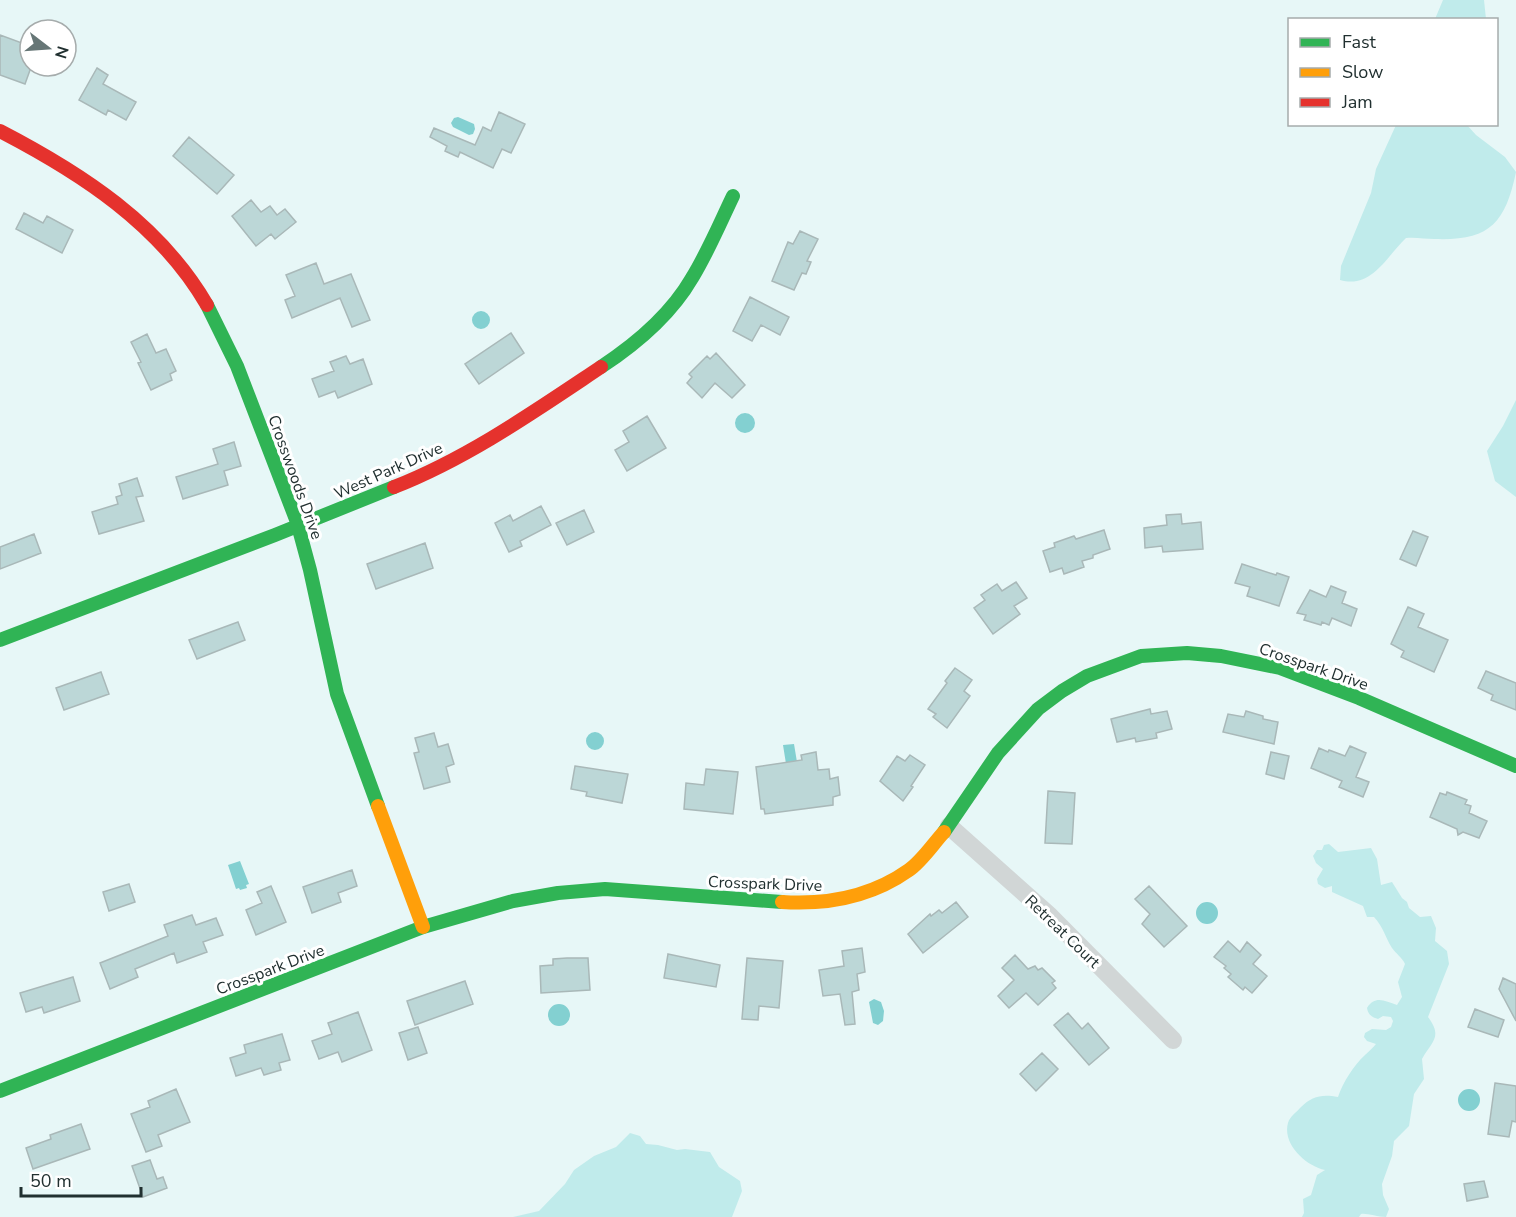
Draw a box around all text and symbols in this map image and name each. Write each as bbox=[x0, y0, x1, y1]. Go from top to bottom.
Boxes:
north arrow bbox=[18, 18, 78, 78]
legend bbox=[1288, 18, 1498, 126]
text: Fast bbox=[1342, 30, 1377, 54]
text: N bbox=[49, 43, 74, 61]
text: Slow bbox=[1342, 60, 1383, 84]
text: Jam bbox=[1341, 90, 1373, 114]
street label: Crosswoods Drive bbox=[262, 412, 328, 543]
street label: West Park Drive bbox=[331, 437, 446, 505]
street label: Crosspark Drive bbox=[1256, 638, 1371, 696]
street label: Crosspark Drive bbox=[707, 871, 822, 897]
street label: Retreat Court bbox=[1020, 890, 1105, 974]
street label: Crosspark Drive bbox=[213, 939, 328, 1001]
scale bar bbox=[21, 1160, 141, 1198]
text: 50 m bbox=[30, 1169, 72, 1193]

